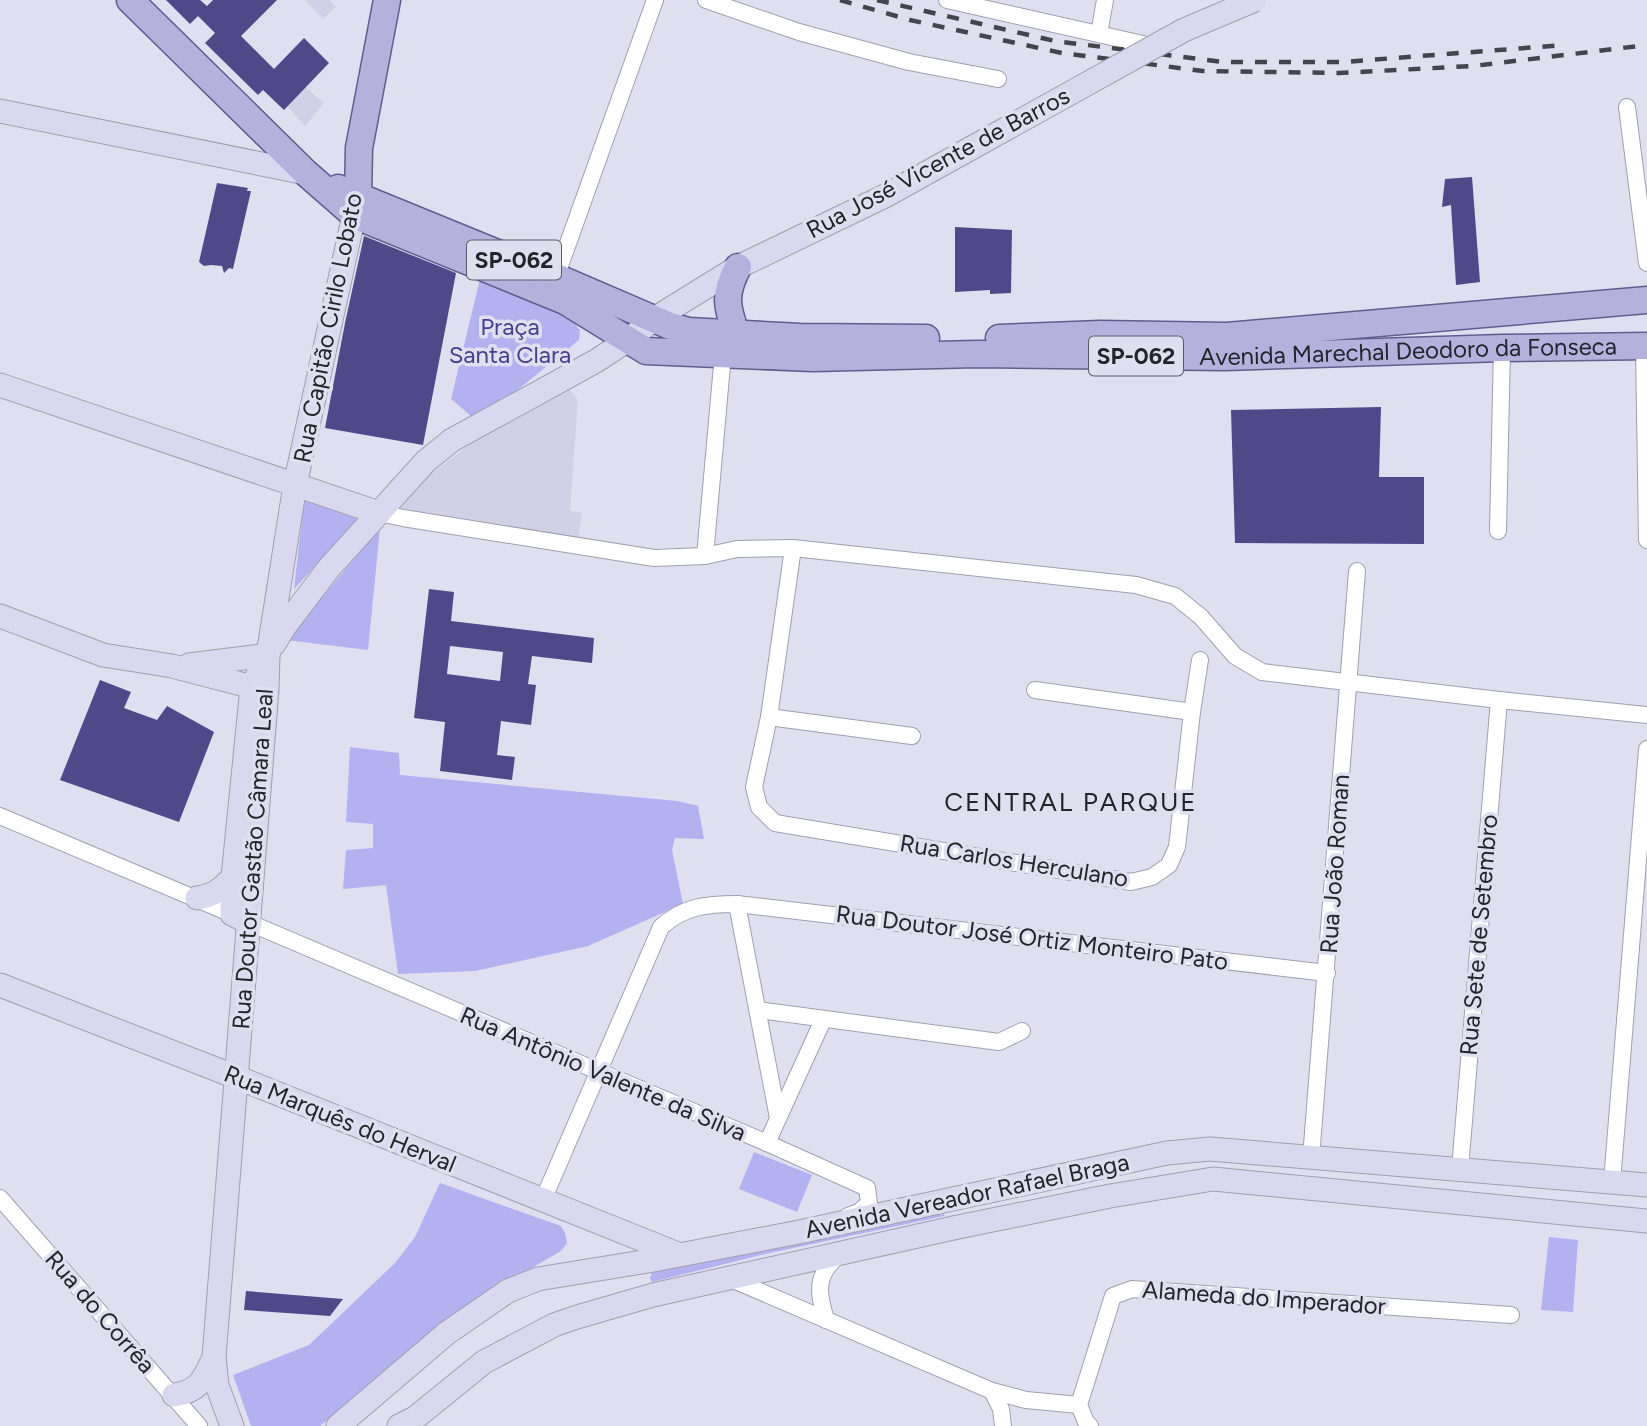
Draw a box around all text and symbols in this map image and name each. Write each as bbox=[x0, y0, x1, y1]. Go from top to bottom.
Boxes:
street label: Rua José Vicente de Barros bbox=[801, 81, 1074, 244]
street label: Rua Capitão Cirilo Lobato bbox=[287, 191, 368, 465]
road number: SP-062 bbox=[467, 241, 561, 280]
park label: Praça Santa Clara bbox=[449, 312, 571, 369]
street label: Avenida Marechal Deodoro da Fonseca bbox=[1199, 331, 1617, 371]
road number: SP-062 bbox=[1089, 336, 1183, 376]
street label: Rua Doutor Gastão Câmara Leal bbox=[226, 688, 279, 1030]
street label: Rua João Roman bbox=[1314, 773, 1355, 955]
district label: CENTRAL PARQUE bbox=[944, 786, 1198, 818]
street label: Rua Sete de Setembro bbox=[1454, 813, 1503, 1057]
street label: Rua Carlos Herculano bbox=[898, 828, 1130, 893]
street label: Rua Doutor José Ortiz Monteiro Pato bbox=[834, 899, 1230, 976]
street label: Rua Antônio Valente da Silva bbox=[456, 1000, 751, 1147]
street label: Rua Marquês do Herval bbox=[220, 1059, 460, 1178]
street label: Avenida Vereador Rafael Braga bbox=[802, 1147, 1132, 1244]
street label: Rua do Corrêa bbox=[39, 1244, 162, 1379]
street label: Alameda do Imperador bbox=[1141, 1275, 1387, 1320]

